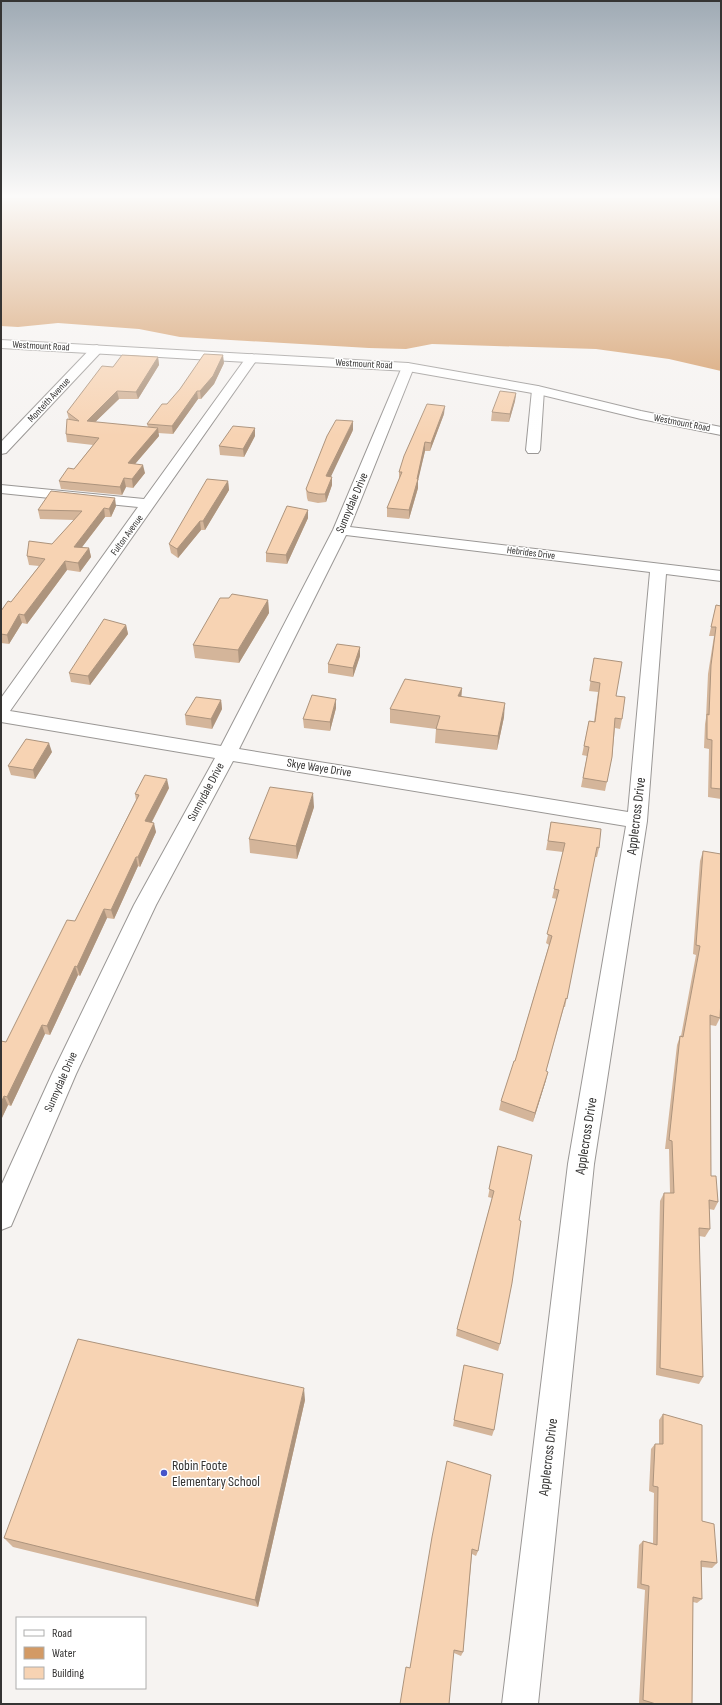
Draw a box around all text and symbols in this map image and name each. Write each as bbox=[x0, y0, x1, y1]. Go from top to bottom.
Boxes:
street label: Westmount Road bbox=[12, 339, 70, 353]
street label: Westmount Road bbox=[335, 357, 393, 371]
street label: Monteith Avenue bbox=[25, 375, 73, 425]
street label: Westmount Road bbox=[653, 412, 711, 434]
street label: Sunnydale Drive bbox=[333, 470, 372, 536]
street label: Fulton Avenue bbox=[108, 512, 146, 558]
street label: Hebrides Drive bbox=[506, 544, 556, 562]
street label: Skye Waye Drive bbox=[286, 755, 353, 781]
street label: Sunnydale Drive bbox=[184, 760, 228, 824]
street label: Applecross Drive bbox=[623, 776, 649, 857]
street label: Sunnydale Drive bbox=[41, 1049, 81, 1114]
street label: Applecross Drive bbox=[571, 1096, 600, 1177]
street label: Applecross Drive bbox=[535, 1417, 561, 1498]
place label: Robin Foote Elementary School bbox=[172, 1457, 260, 1490]
marker: Robin Foote Elementary School bbox=[159, 1468, 169, 1478]
legend bbox=[16, 1617, 146, 1689]
text: Road bbox=[52, 1626, 72, 1641]
text: Water bbox=[52, 1646, 76, 1661]
text: Building bbox=[52, 1666, 84, 1681]

